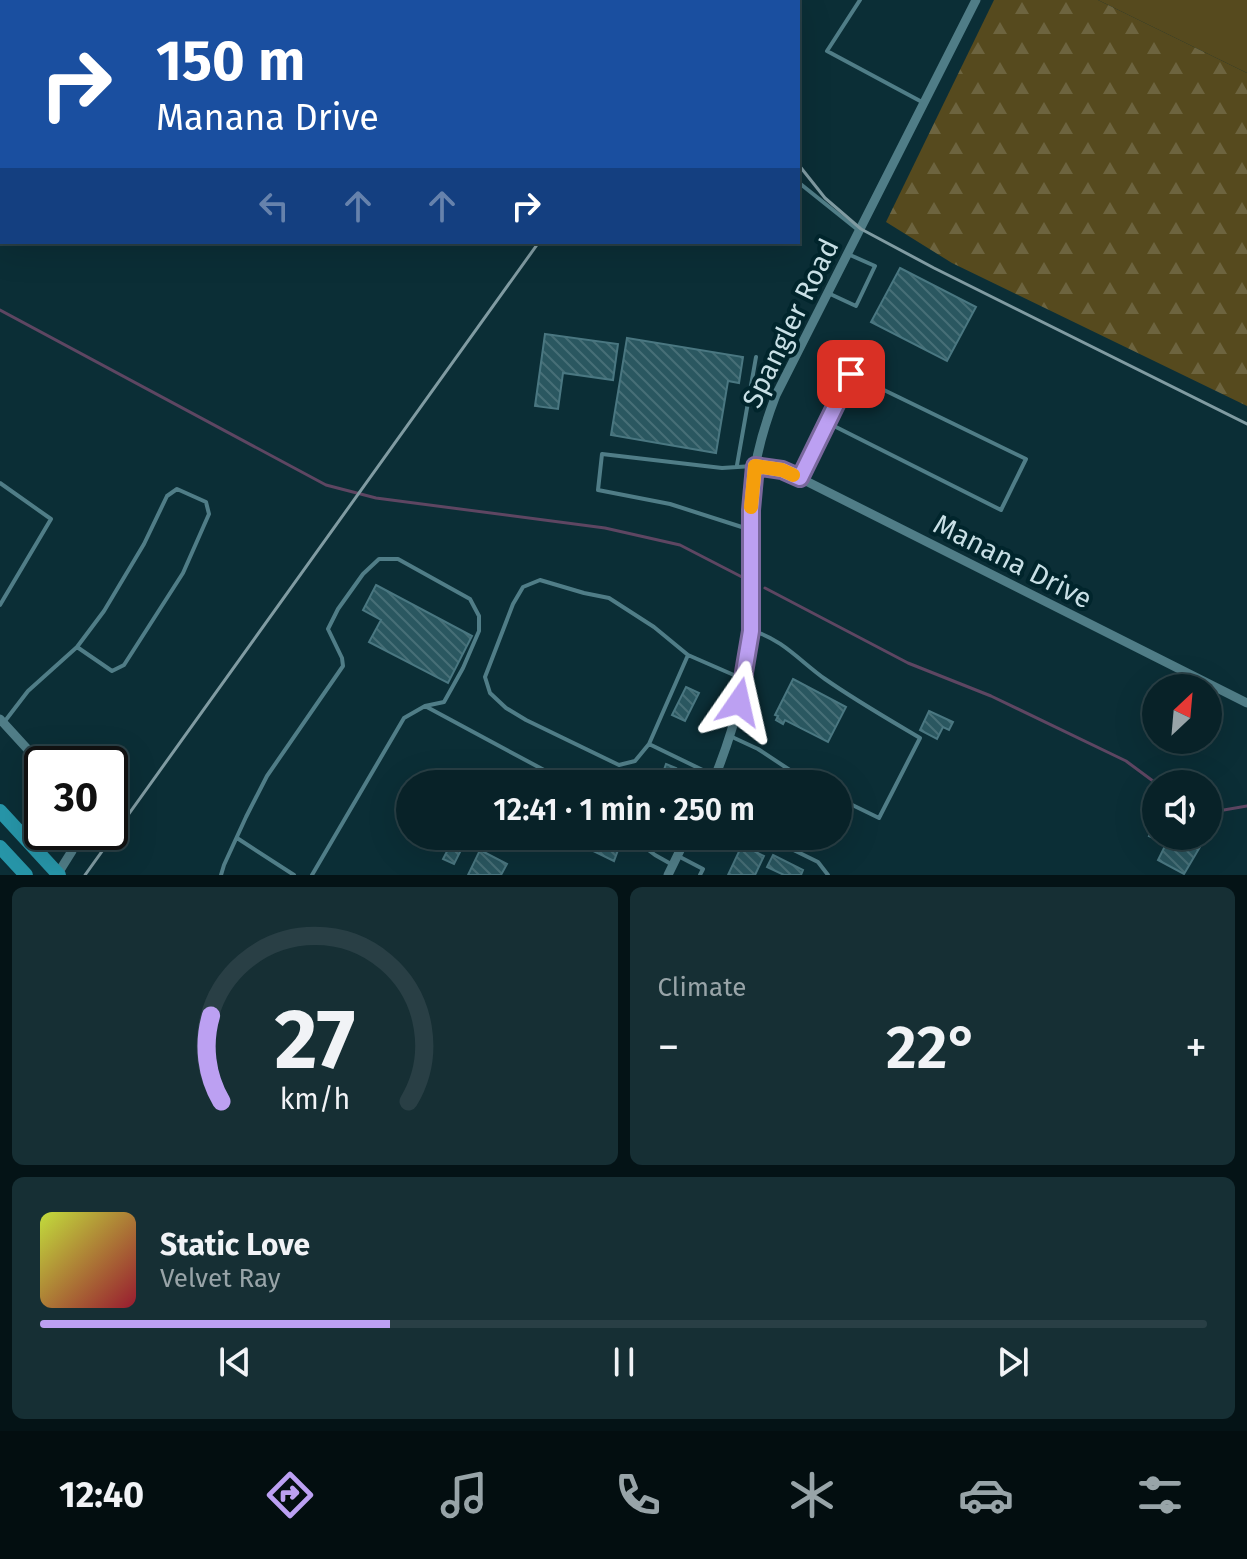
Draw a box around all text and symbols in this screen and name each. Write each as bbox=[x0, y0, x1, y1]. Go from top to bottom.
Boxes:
text: 150 m bbox=[156, 28, 305, 95]
icon: right bbox=[24, 32, 128, 136]
text: Manana Drive bbox=[156, 96, 379, 140]
icon: left bbox=[252, 184, 296, 228]
icon: ahead bbox=[336, 184, 380, 228]
icon: ahead bbox=[420, 184, 464, 228]
icon: right bbox=[504, 184, 548, 228]
street label: Spangler Road bbox=[735, 233, 846, 413]
pin bbox=[817, 340, 885, 408]
icon: arrive bbox=[829, 352, 873, 396]
street label: Manana Drive bbox=[928, 507, 1098, 616]
position arrow bbox=[697, 660, 781, 744]
north arrow bbox=[1142, 674, 1222, 754]
map controls bbox=[1142, 674, 1222, 850]
speed limit sign: 30 bbox=[24, 746, 128, 850]
button: sound bbox=[1142, 770, 1222, 850]
text: 12:41 · 1 min · 250 m bbox=[493, 792, 755, 828]
text: Climate bbox=[658, 972, 746, 1003]
text: 27 bbox=[274, 990, 355, 1090]
text: 22° bbox=[886, 1012, 979, 1084]
text: − bbox=[658, 1021, 680, 1074]
text: + bbox=[1185, 1021, 1207, 1074]
text: km/h bbox=[279, 1082, 350, 1117]
text: Static Love bbox=[160, 1227, 310, 1263]
text: Velvet Ray bbox=[160, 1263, 280, 1294]
icon: previous bbox=[213, 1340, 257, 1384]
icon: pause bbox=[602, 1340, 646, 1384]
icon: next bbox=[991, 1340, 1035, 1384]
icon: directions bbox=[262, 1467, 318, 1523]
icon: music bbox=[436, 1467, 492, 1523]
icon: phone bbox=[610, 1467, 666, 1523]
icon: climate bbox=[784, 1467, 840, 1523]
icon: car bbox=[958, 1467, 1014, 1523]
icon: filters bbox=[1132, 1467, 1188, 1523]
text: 12:40 bbox=[59, 1473, 144, 1517]

